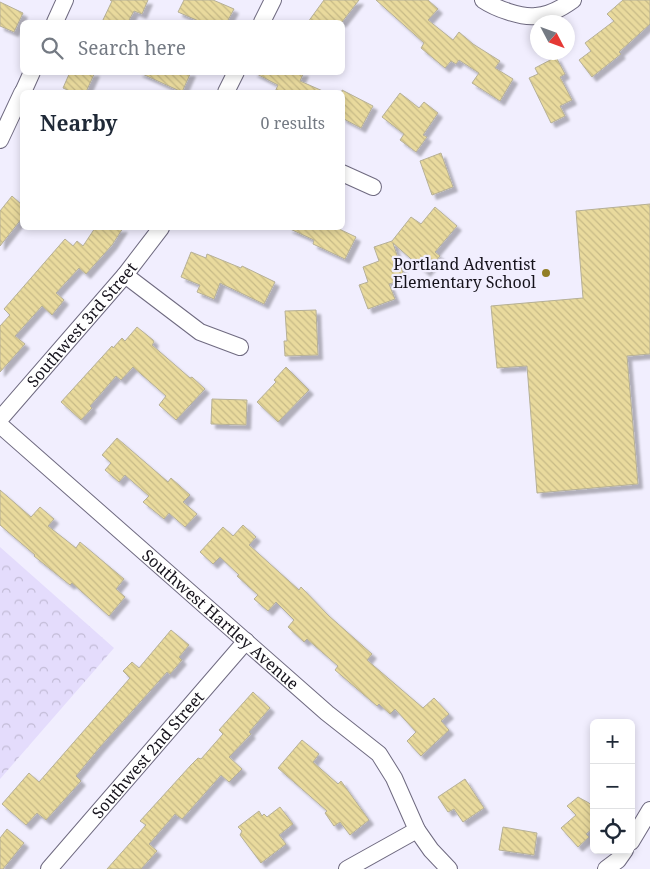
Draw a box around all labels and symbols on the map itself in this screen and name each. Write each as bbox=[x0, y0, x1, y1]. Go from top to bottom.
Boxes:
north arrow bbox=[530, 15, 575, 60]
place label: Portland Adventist Elementary School bbox=[393, 253, 536, 293]
street label: Southwest 3rd Street bbox=[22, 257, 142, 392]
marker: Portland Adventist Elementary School bbox=[540, 267, 552, 279]
street label: Southwest Hartley Avenue bbox=[137, 544, 304, 694]
street label: Southwest 2nd Street bbox=[87, 686, 209, 823]

